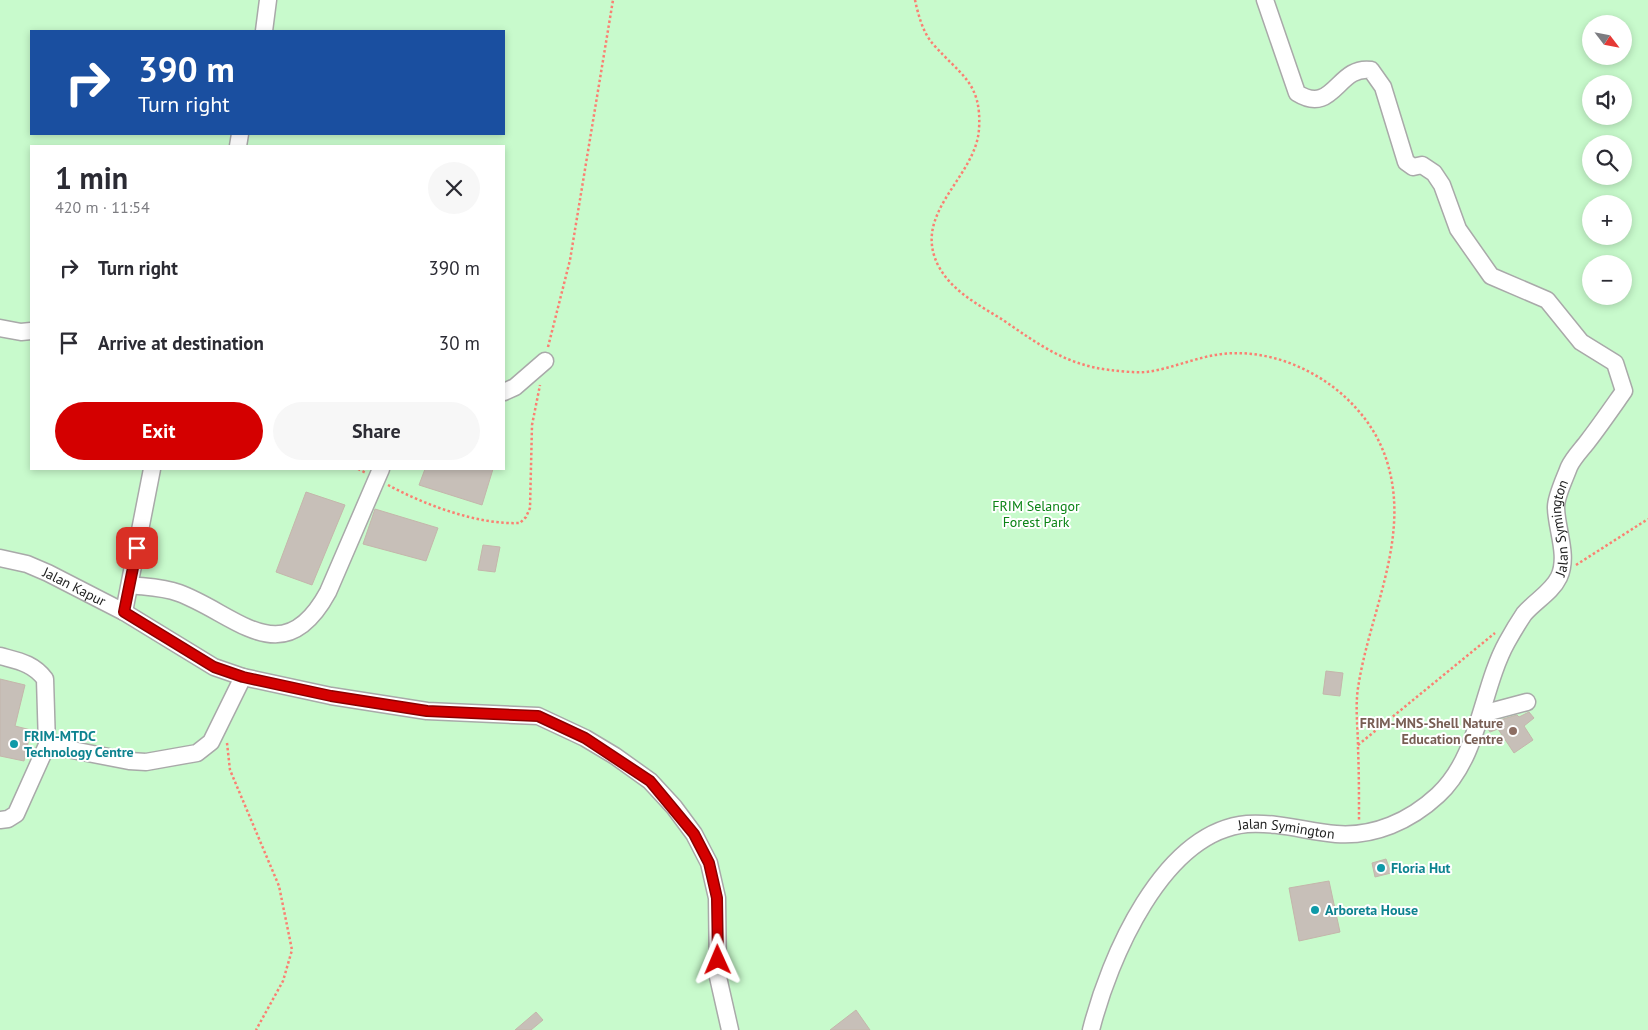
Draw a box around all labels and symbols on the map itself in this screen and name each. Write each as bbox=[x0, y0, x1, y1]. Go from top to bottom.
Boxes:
north arrow bbox=[1582, 15, 1632, 65]
street label: Jalan Symington bbox=[1547, 477, 1572, 580]
park label: FRIM Selangor Forest Park bbox=[992, 497, 1080, 531]
pin bbox=[116, 527, 158, 569]
street label: Jalan Kapur bbox=[39, 562, 109, 610]
place label: FRIM-MNS-Shell Nature Education Centre bbox=[1360, 714, 1503, 748]
marker: FRIM-MNS-Shell Nature Education Centre bbox=[1507, 725, 1519, 737]
place label: FRIM-MTDC Technology Centre bbox=[24, 727, 134, 761]
marker: FRIM-MTDC Technology Centre bbox=[8, 738, 20, 750]
street label: Jalan Symington bbox=[1235, 815, 1336, 843]
place label: Floria Hut bbox=[1391, 859, 1451, 877]
marker: Floria Hut bbox=[1375, 862, 1387, 874]
place label: Arboreta House bbox=[1325, 901, 1418, 919]
marker: Arboreta House bbox=[1309, 904, 1321, 916]
position arrow bbox=[691, 933, 743, 985]

